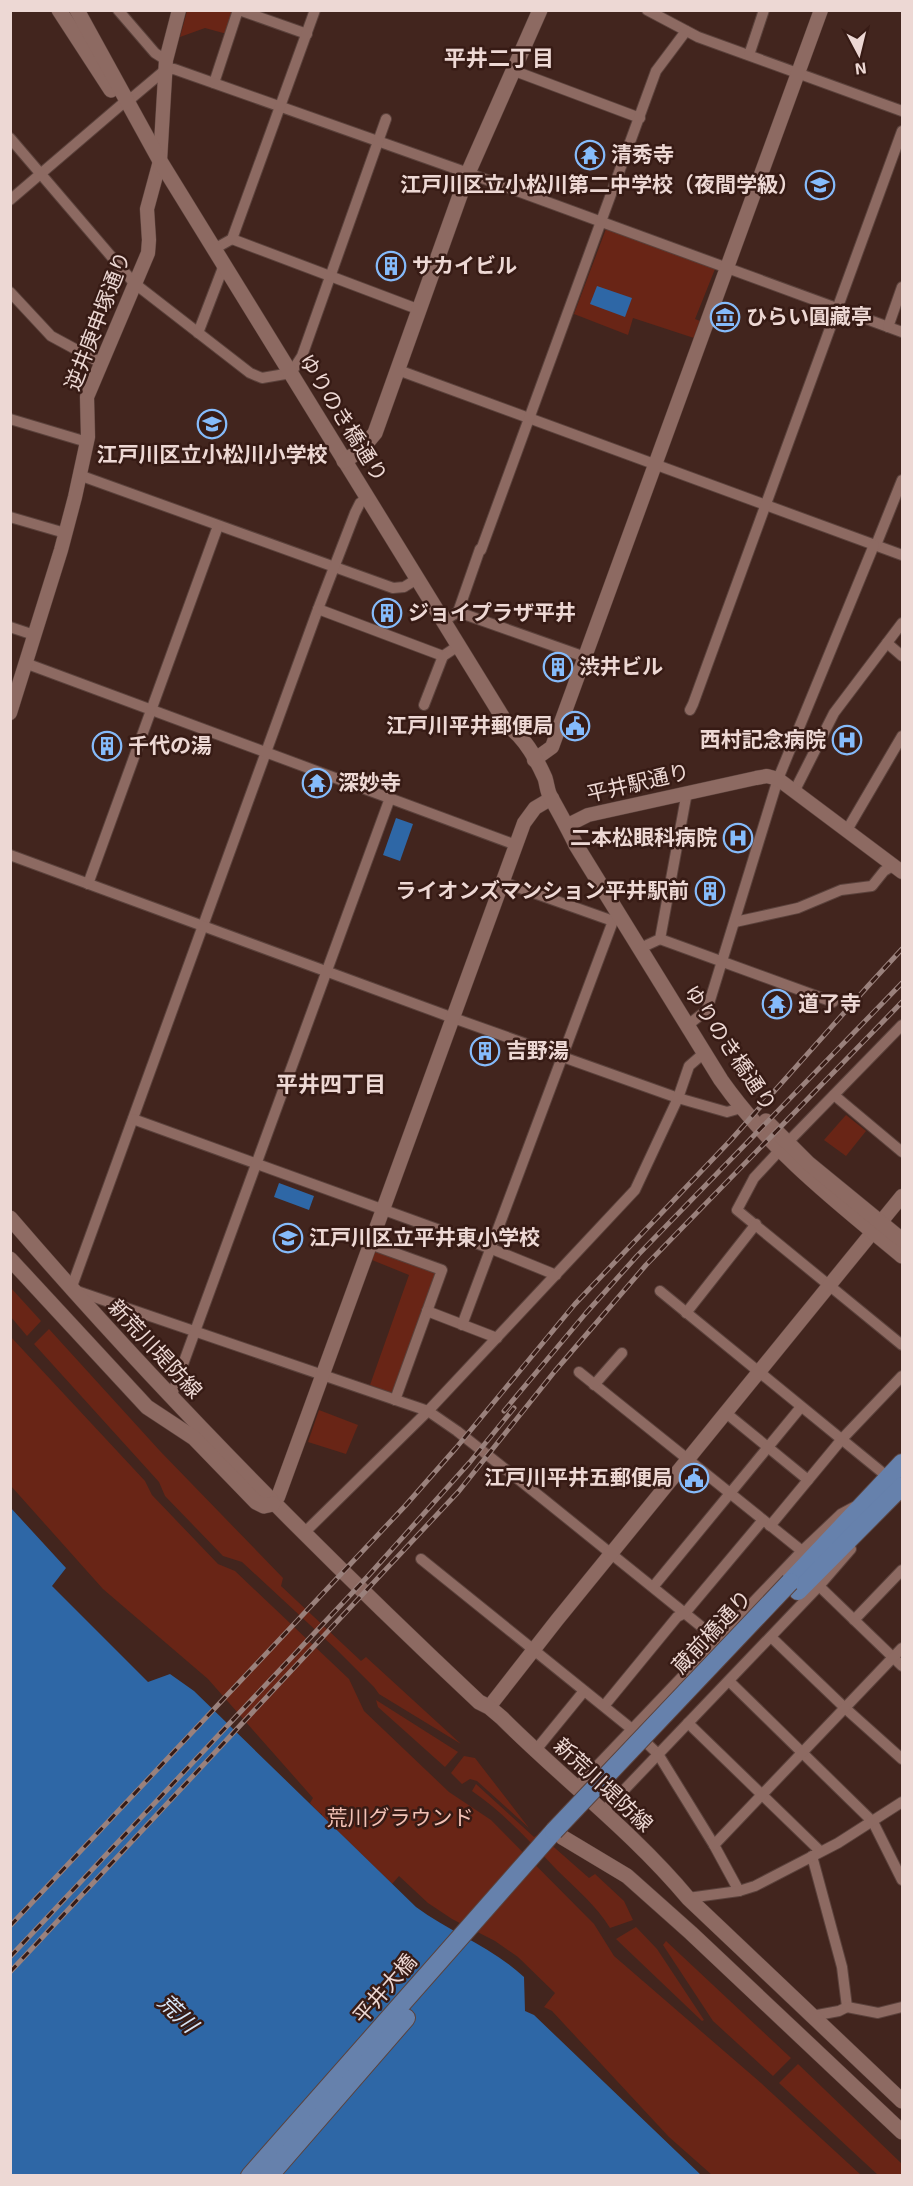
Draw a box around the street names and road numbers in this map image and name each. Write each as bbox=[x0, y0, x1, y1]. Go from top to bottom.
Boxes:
street label: 逆井庚申塚通り bbox=[59, 247, 135, 394]
street label: ゆりのき橋通り bbox=[295, 349, 394, 486]
street label: 平井駅通り bbox=[584, 758, 692, 806]
street label: ゆりのき橋通り bbox=[680, 979, 783, 1115]
street label: 新荒川堤防線 bbox=[104, 1293, 208, 1403]
street label: 蔵前橋通り bbox=[666, 1584, 756, 1678]
street label: 新荒川堤防線 bbox=[549, 1732, 659, 1836]
street label: 平井大橋 bbox=[347, 1948, 421, 2028]

